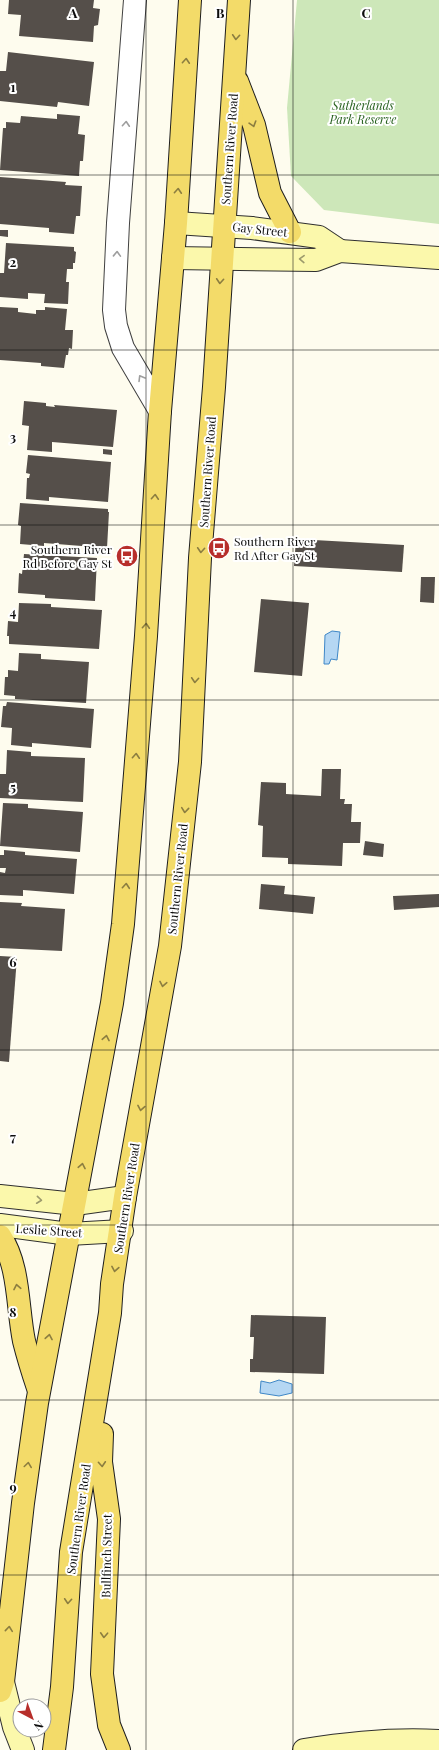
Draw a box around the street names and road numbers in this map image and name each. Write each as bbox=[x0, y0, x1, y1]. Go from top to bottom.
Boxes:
street label: Southern River Road bbox=[217, 93, 241, 205]
street label: Gay Street bbox=[232, 218, 289, 240]
street label: Southern River Road bbox=[195, 416, 219, 528]
street label: Southern River Road bbox=[163, 823, 191, 935]
street label: Southern River Road bbox=[109, 1142, 143, 1254]
street label: Leslie Street bbox=[15, 1220, 84, 1240]
street label: Southern River Road bbox=[62, 1463, 94, 1575]
street label: Bullfinch Street bbox=[97, 1513, 115, 1598]

